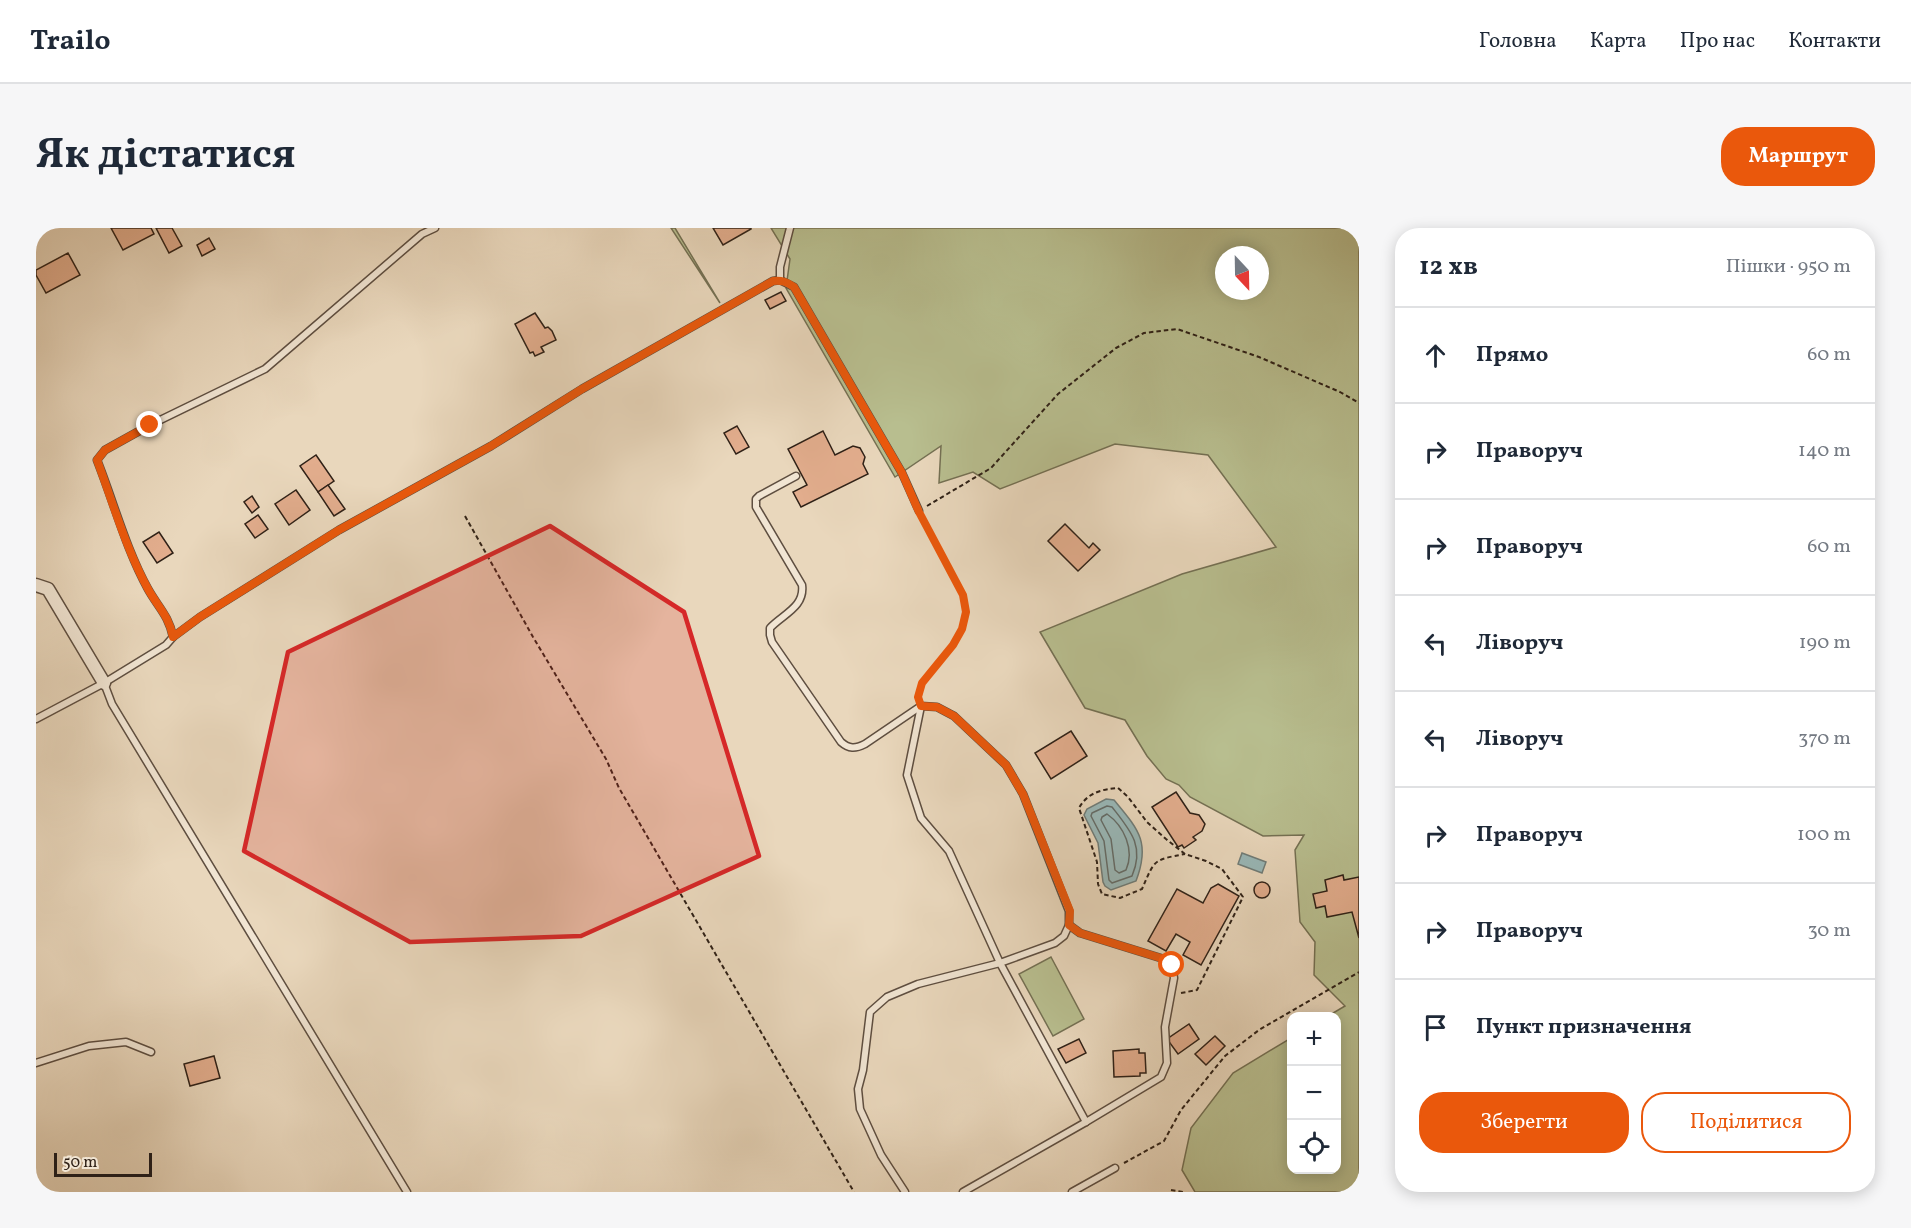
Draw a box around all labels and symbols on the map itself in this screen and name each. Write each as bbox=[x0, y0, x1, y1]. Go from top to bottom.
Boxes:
north arrow bbox=[1215, 246, 1269, 300]
route end bbox=[136, 411, 162, 437]
route start bbox=[1158, 951, 1184, 977]
scale bar bbox=[54, 1150, 152, 1178]

